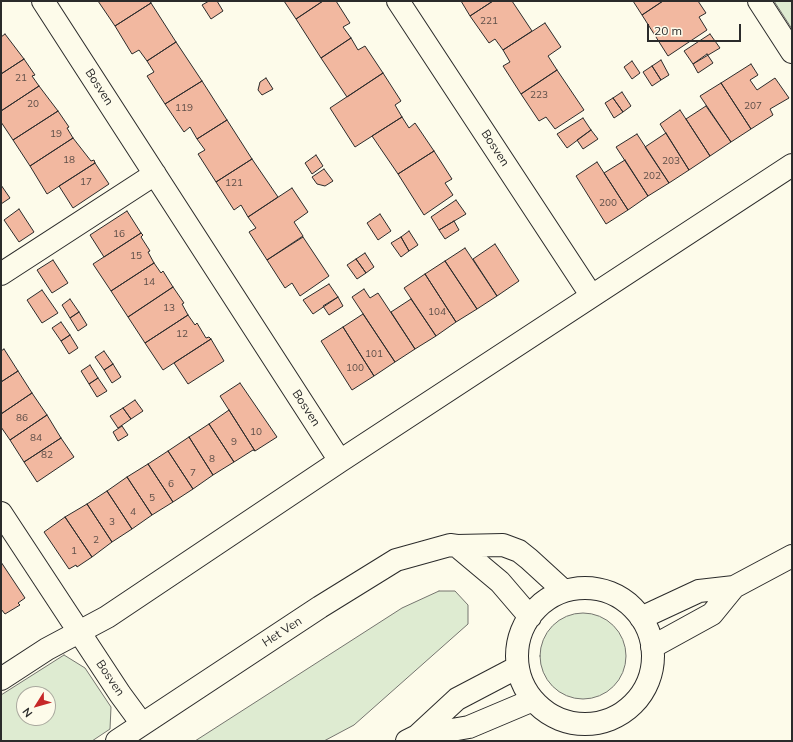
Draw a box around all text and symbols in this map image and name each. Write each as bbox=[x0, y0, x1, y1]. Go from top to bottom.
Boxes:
house number: 221 bbox=[480, 15, 498, 27]
scale bar bbox=[649, 16, 743, 42]
text: 20 m bbox=[654, 23, 682, 38]
street label: Bosven bbox=[82, 66, 116, 108]
house number: 21 bbox=[15, 72, 27, 84]
house number: 223 bbox=[530, 89, 548, 101]
house number: 20 bbox=[27, 98, 39, 110]
house number: 207 bbox=[744, 100, 762, 112]
house number: 119 bbox=[175, 102, 193, 114]
street label: Bosven bbox=[478, 127, 512, 169]
house number: 19 bbox=[50, 128, 62, 140]
house number: 18 bbox=[63, 154, 75, 166]
house number: 203 bbox=[662, 155, 680, 167]
house number: 202 bbox=[643, 170, 661, 182]
house number: 17 bbox=[80, 176, 92, 188]
house number: 121 bbox=[225, 177, 243, 189]
house number: 200 bbox=[599, 197, 617, 209]
house number: 16 bbox=[113, 228, 125, 240]
house number: 15 bbox=[130, 250, 142, 262]
house number: 14 bbox=[143, 276, 155, 288]
house number: 13 bbox=[163, 302, 175, 314]
house number: 104 bbox=[428, 306, 446, 318]
house number: 12 bbox=[176, 328, 188, 340]
house number: 101 bbox=[365, 348, 383, 360]
house number: 100 bbox=[346, 362, 364, 374]
street label: Bosven bbox=[289, 387, 323, 429]
house number: 86 bbox=[16, 412, 28, 424]
house number: 10 bbox=[250, 426, 262, 438]
house number: 84 bbox=[30, 432, 42, 444]
house number: 9 bbox=[231, 436, 237, 448]
house number: 82 bbox=[41, 449, 53, 461]
house number: 8 bbox=[209, 453, 215, 465]
house number: 7 bbox=[190, 467, 196, 479]
house number: 6 bbox=[168, 478, 174, 490]
house number: 5 bbox=[149, 492, 155, 504]
house number: 4 bbox=[130, 506, 136, 518]
house number: 3 bbox=[109, 516, 115, 528]
house number: 2 bbox=[93, 534, 99, 546]
house number: 1 bbox=[71, 545, 77, 557]
street label: Het Ven bbox=[260, 614, 304, 650]
street label: Bosven bbox=[93, 657, 127, 699]
north arrow bbox=[16, 686, 56, 726]
text: N bbox=[19, 705, 35, 720]

